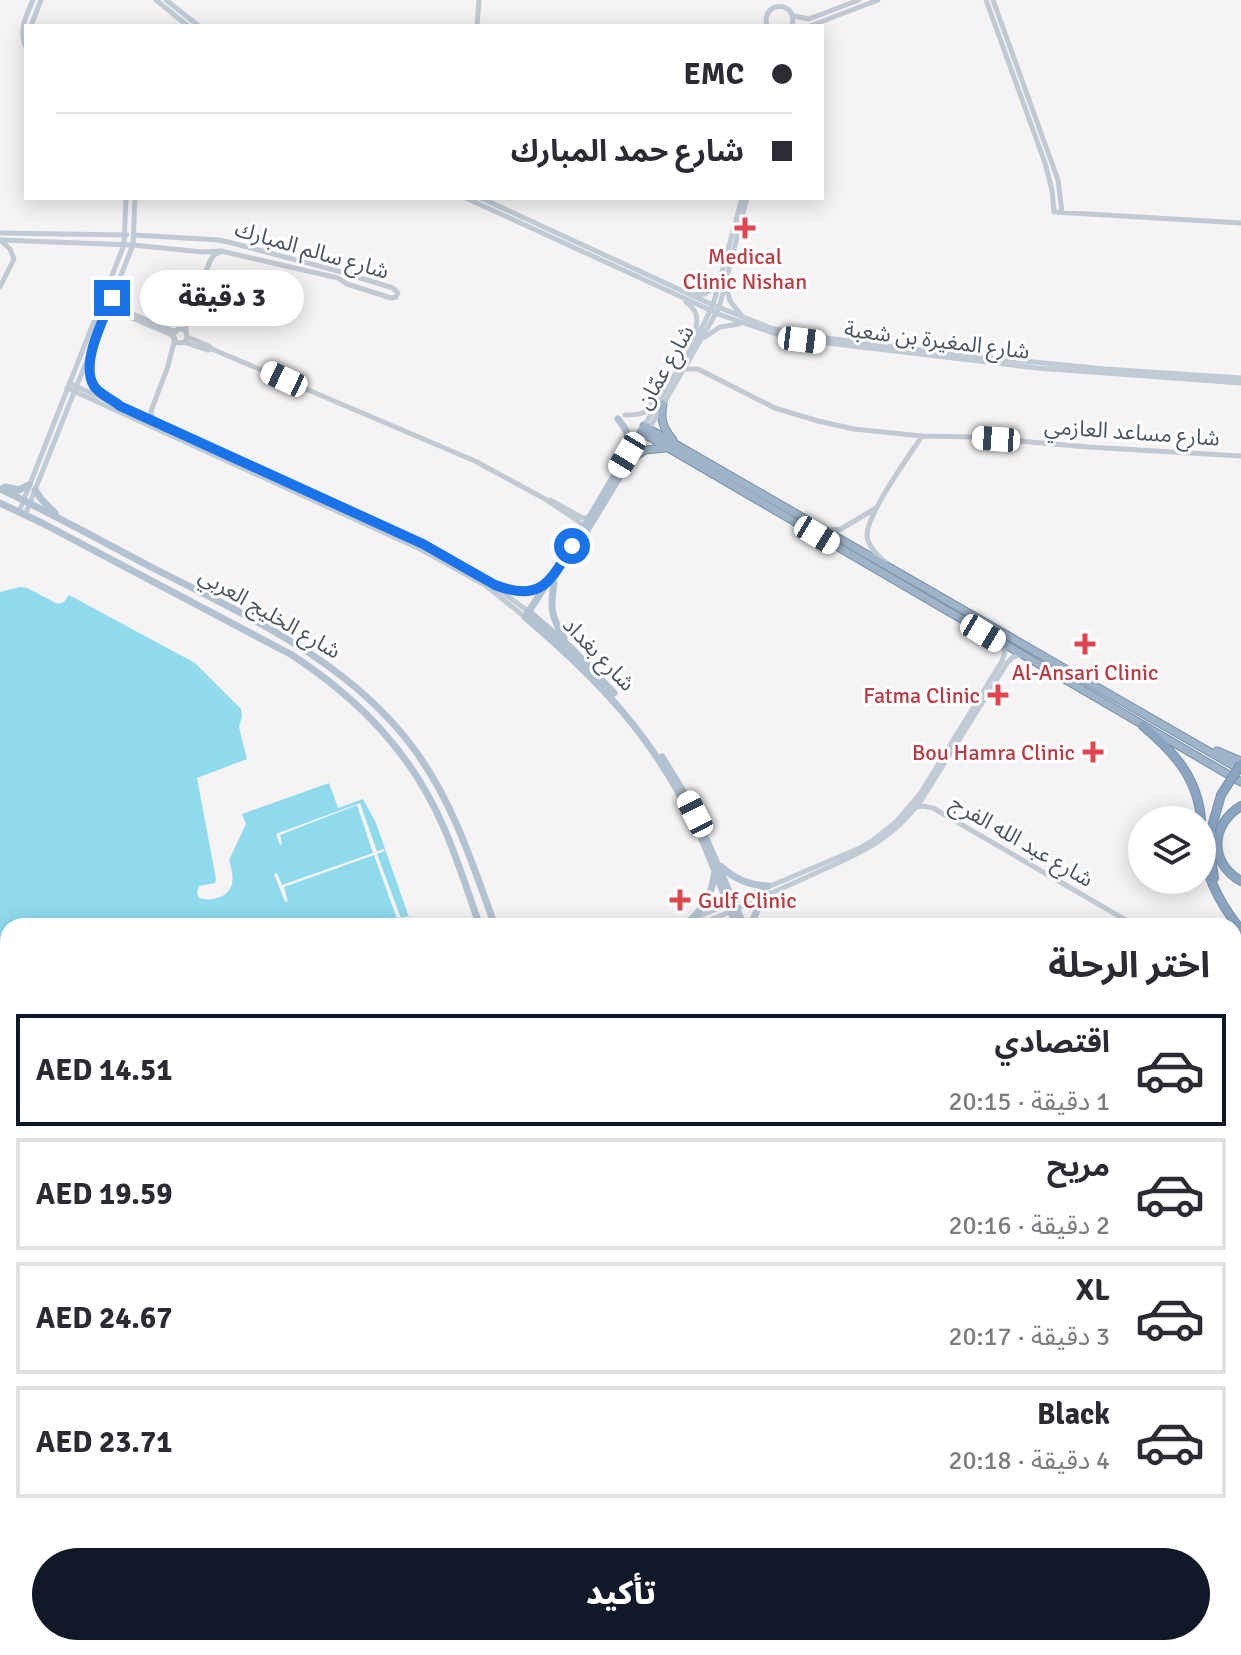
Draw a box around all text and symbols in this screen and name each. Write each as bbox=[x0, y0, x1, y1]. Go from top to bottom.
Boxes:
text: EMC bbox=[684, 56, 744, 93]
text: شارع حمد المبارك bbox=[511, 133, 744, 170]
street label: شارع سالم المبارك bbox=[231, 215, 392, 288]
marker: Medical Clinic Nishan bbox=[734, 217, 756, 239]
place label: Medical Clinic Nishan bbox=[683, 243, 807, 295]
callout: 3 دقيقة bbox=[140, 270, 304, 326]
route end bbox=[94, 280, 130, 316]
text: 3 دقيقة bbox=[178, 282, 266, 314]
street label: شارع المغيرة بن شعبة bbox=[842, 315, 1031, 368]
street label: شارع عمّان bbox=[630, 320, 703, 416]
car bbox=[777, 325, 827, 355]
car bbox=[257, 358, 311, 400]
street label: شارع مساعد العازمي bbox=[1043, 412, 1221, 455]
car bbox=[971, 425, 1021, 453]
car bbox=[604, 428, 650, 482]
car bbox=[790, 512, 844, 558]
route start bbox=[554, 528, 590, 564]
street label: شارع الخليج العربي bbox=[193, 562, 346, 667]
car bbox=[956, 610, 1010, 656]
street label: شارع بغداد bbox=[555, 611, 641, 699]
marker: Al-Ansari Clinic bbox=[1074, 633, 1096, 655]
place label: Al-Ansari Clinic bbox=[1012, 659, 1158, 686]
place label: Fatma Clinic bbox=[863, 682, 980, 709]
marker: Fatma Clinic bbox=[987, 684, 1009, 706]
place label: Bou Hamra Clinic bbox=[912, 739, 1075, 766]
marker: Bou Hamra Clinic bbox=[1082, 741, 1104, 763]
car bbox=[673, 787, 717, 841]
street label: شارع عبد الله الفرج bbox=[944, 789, 1098, 895]
map controls bbox=[1128, 806, 1216, 894]
button: layers bbox=[1128, 806, 1216, 894]
place label: Gulf Clinic bbox=[698, 887, 797, 914]
marker: Gulf Clinic bbox=[669, 889, 691, 911]
text: اختر الرحلة bbox=[1048, 943, 1210, 988]
text: اقتصادي bbox=[995, 1024, 1110, 1061]
icon: car bbox=[1134, 1034, 1206, 1106]
text: AED 14.51 bbox=[36, 1052, 172, 1089]
text: 1 دقيقة · 20:15 bbox=[948, 1086, 1110, 1118]
text: مريح bbox=[1047, 1148, 1110, 1185]
icon: car bbox=[1134, 1158, 1206, 1230]
text: AED 19.59 bbox=[36, 1176, 172, 1213]
text: 2 دقيقة · 20:16 bbox=[948, 1210, 1110, 1242]
text: XL bbox=[1076, 1272, 1110, 1309]
icon: car bbox=[1134, 1282, 1206, 1354]
text: AED 24.67 bbox=[36, 1300, 172, 1337]
text: 3 دقيقة · 20:17 bbox=[948, 1321, 1110, 1353]
text: Black bbox=[1037, 1396, 1110, 1433]
icon: car bbox=[1134, 1406, 1206, 1478]
text: AED 23.71 bbox=[36, 1424, 172, 1461]
text: 4 دقيقة · 20:18 bbox=[948, 1445, 1110, 1477]
button: تأكيد bbox=[32, 1548, 1210, 1640]

